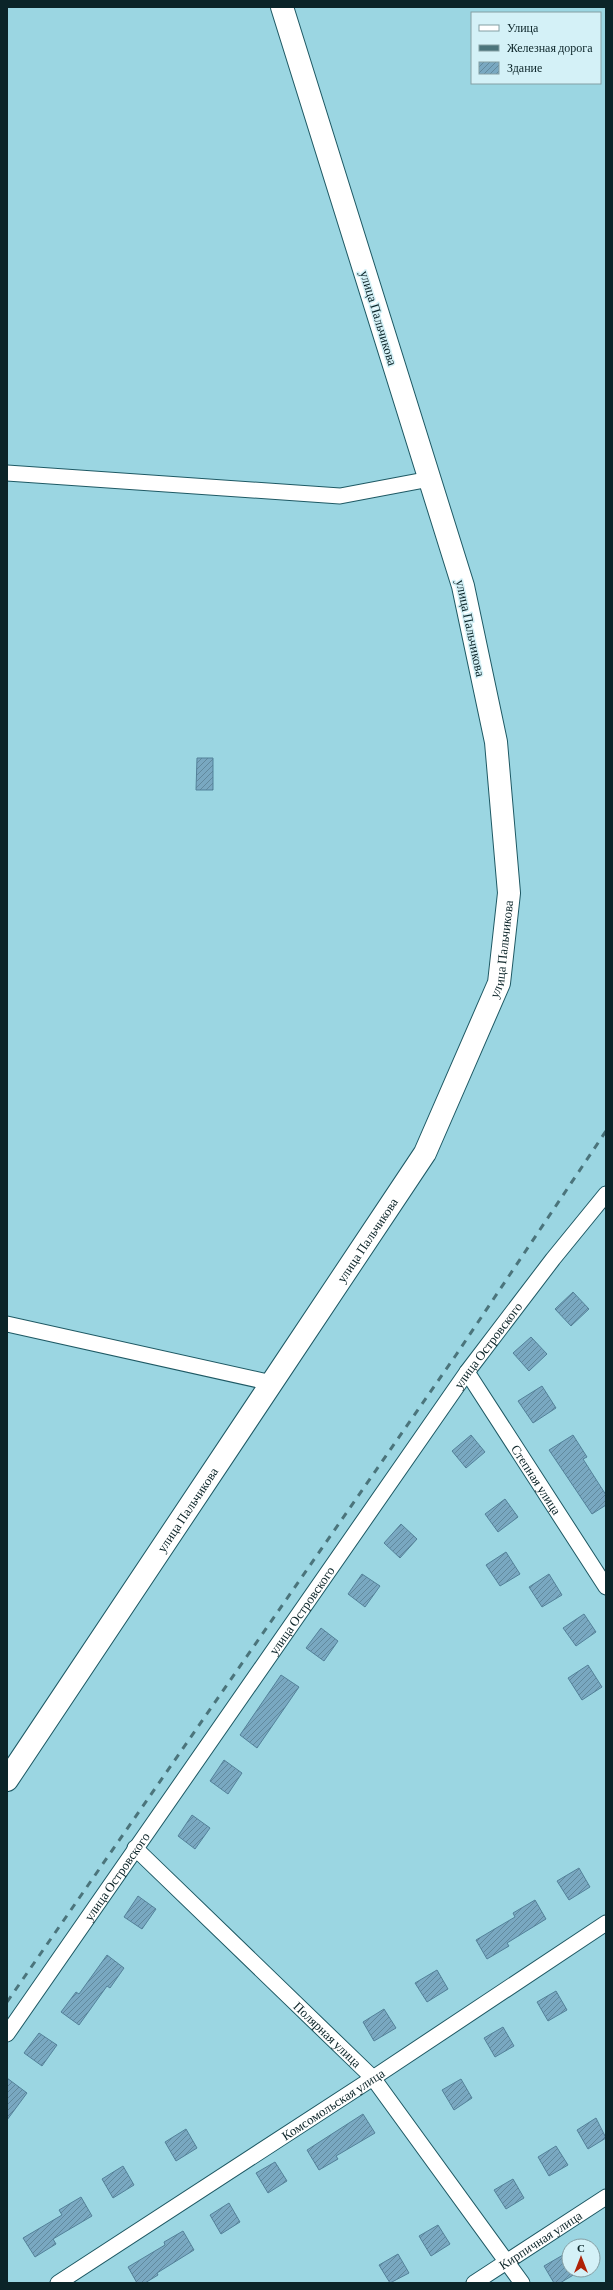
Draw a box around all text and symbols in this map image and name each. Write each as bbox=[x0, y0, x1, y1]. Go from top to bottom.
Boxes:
legend bbox=[471, 12, 601, 84]
text: Улица bbox=[507, 21, 539, 35]
text: Железная дорога bbox=[507, 41, 593, 55]
text: Здание bbox=[507, 61, 542, 75]
street label: улица Пальчикова bbox=[357, 269, 400, 368]
street label: улица Пальчикова bbox=[453, 578, 488, 678]
street label: улица Пальчикова bbox=[486, 899, 516, 1000]
street label: улица Пальчикова bbox=[334, 1195, 401, 1286]
street label: улица Островского bbox=[451, 1299, 525, 1392]
street label: Степная улица bbox=[508, 1442, 564, 1518]
street label: улица Пальчикова bbox=[154, 1464, 221, 1555]
street label: улица Островского bbox=[266, 1564, 338, 1658]
street label: улица Островского bbox=[81, 1830, 153, 1924]
street label: Полярная улица bbox=[290, 1999, 364, 2071]
street label: Комсомольская улица bbox=[279, 2065, 388, 2143]
street label: Кирпичная улица bbox=[496, 2208, 585, 2273]
north arrow bbox=[561, 2238, 601, 2278]
text: С bbox=[577, 2242, 585, 2254]

